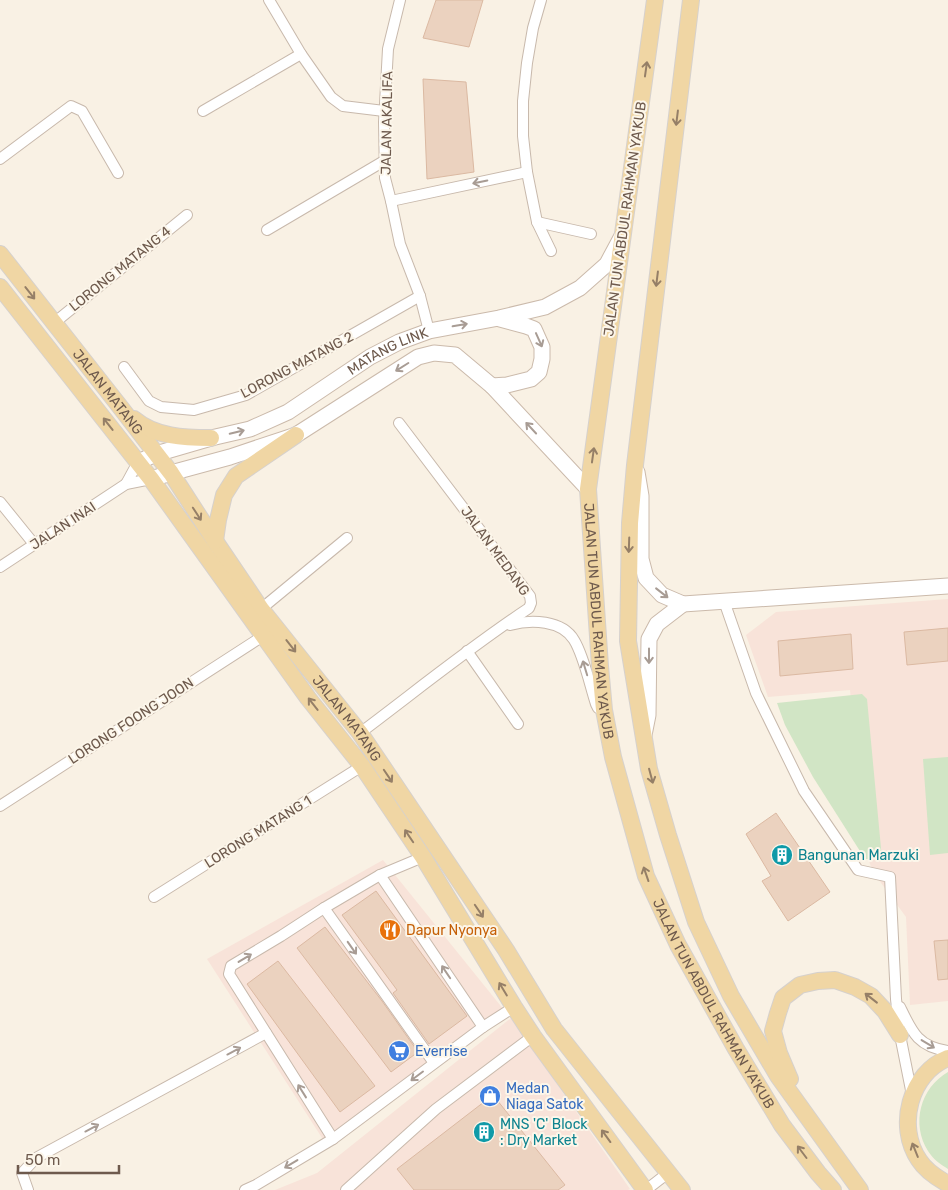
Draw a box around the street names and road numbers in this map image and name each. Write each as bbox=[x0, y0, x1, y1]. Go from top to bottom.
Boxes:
street label: JALAN AKALIFA bbox=[378, 70, 396, 175]
street label: JALAN TUN ABDUL RAHMAN YA'KUB bbox=[600, 101, 650, 337]
street label: LORONG MATANG 4 bbox=[66, 223, 174, 315]
street label: MATANG LINK bbox=[344, 323, 431, 378]
street label: LORONG MATANG 2 bbox=[238, 328, 356, 402]
street label: JALAN MATANG bbox=[69, 346, 147, 438]
street label: JALAN INAI bbox=[27, 498, 99, 554]
street label: JALAN TUN ABDUL RAHMAN YA'KUB bbox=[580, 502, 618, 740]
street label: JALAN MEDANG bbox=[457, 503, 533, 599]
street label: JALAN MATANG bbox=[309, 672, 385, 765]
street label: LORONG FOONG JOON bbox=[65, 674, 197, 768]
street label: LORONG MATANG 1 bbox=[201, 792, 315, 872]
street label: JALAN TUN ABDUL RAHMAN YA'KUB bbox=[649, 896, 778, 1112]

